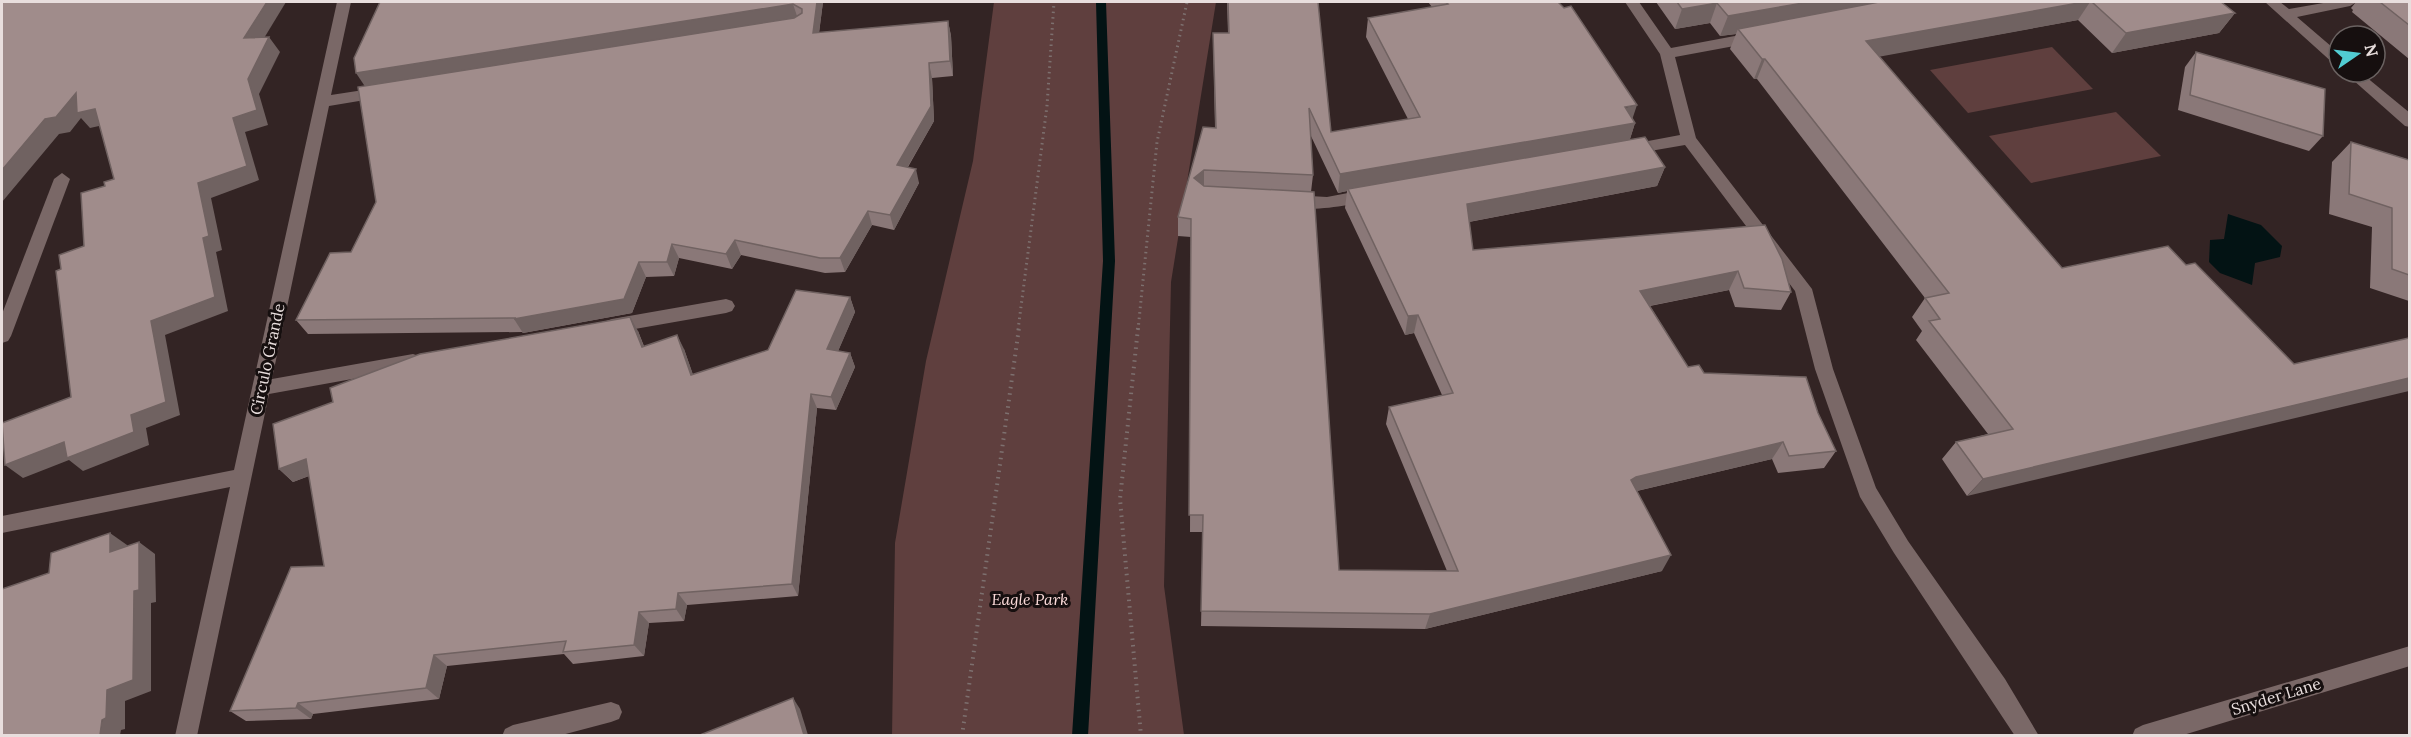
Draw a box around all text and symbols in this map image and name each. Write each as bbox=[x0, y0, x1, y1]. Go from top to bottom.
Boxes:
north arrow bbox=[2327, 24, 2387, 84]
text: N bbox=[2360, 42, 2383, 59]
street label: Circulo Grande bbox=[245, 301, 289, 417]
park label: Eagle Park bbox=[992, 589, 1068, 609]
street label: Snyder Lane bbox=[2229, 673, 2323, 719]

